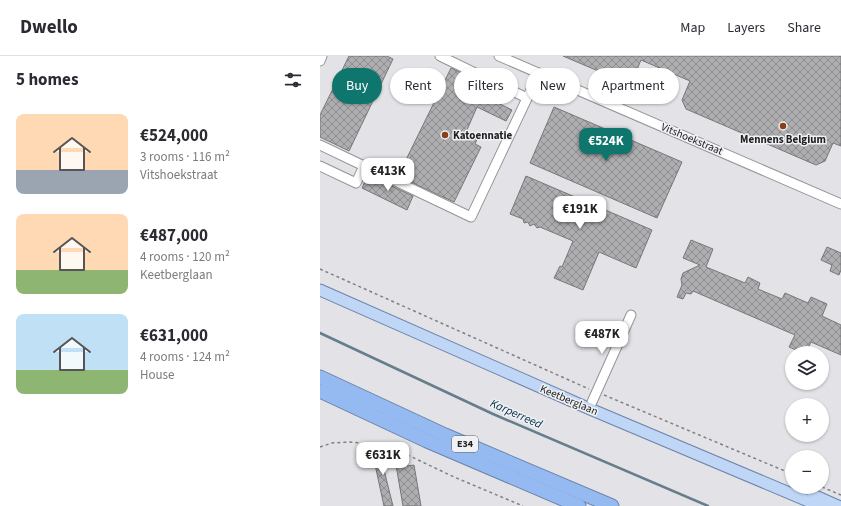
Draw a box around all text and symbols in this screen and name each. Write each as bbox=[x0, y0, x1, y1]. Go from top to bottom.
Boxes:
text: Dwello bbox=[20, 14, 78, 41]
text: Map bbox=[680, 18, 705, 38]
text: Layers bbox=[727, 18, 765, 38]
text: Share bbox=[787, 18, 821, 38]
text: 5 homes bbox=[16, 68, 78, 92]
chip: Buy bbox=[332, 68, 382, 104]
chip: Rent bbox=[390, 68, 446, 104]
chip: Filters bbox=[454, 68, 518, 104]
chip: New bbox=[526, 68, 580, 104]
chip: Apartment bbox=[588, 68, 679, 104]
icon: filters bbox=[282, 69, 304, 91]
street label: Vitshoekstraat bbox=[659, 119, 725, 159]
marker: Mennens Belgium bbox=[778, 121, 788, 131]
text: €524,000 bbox=[140, 124, 208, 148]
place label: Katoennatie bbox=[453, 128, 513, 143]
pin: €524K bbox=[578, 128, 634, 162]
icon: home bbox=[48, 130, 96, 178]
marker: Katoennatie bbox=[440, 130, 450, 140]
text: €524K bbox=[588, 132, 624, 150]
place label: Mennens Belgium bbox=[740, 132, 826, 147]
text: 3 rooms · 116 m² bbox=[140, 148, 230, 166]
pin: €413K bbox=[360, 158, 416, 192]
text: €413K bbox=[370, 162, 406, 180]
text: Vitshoekstraat bbox=[140, 166, 218, 184]
pin: €191K bbox=[552, 196, 608, 230]
text: €191K bbox=[562, 200, 598, 218]
text: €487,000 bbox=[140, 224, 208, 248]
icon: home bbox=[48, 230, 96, 278]
text: 4 rooms · 120 m² bbox=[140, 248, 230, 266]
text: Keetberglaan bbox=[140, 266, 213, 284]
pin: €487K bbox=[574, 321, 630, 355]
text: €631,000 bbox=[140, 324, 208, 348]
text: €487K bbox=[584, 325, 620, 343]
icon: home bbox=[48, 330, 96, 378]
map controls bbox=[785, 346, 829, 494]
button: layers bbox=[785, 346, 829, 390]
text: 4 rooms · 124 m² bbox=[140, 348, 230, 366]
text: House bbox=[140, 366, 175, 384]
street label: Keetberglaan bbox=[538, 381, 600, 419]
water label: Karperreed bbox=[487, 395, 545, 433]
button: + bbox=[785, 398, 829, 442]
road number: E34 bbox=[452, 436, 478, 452]
pin: €631K bbox=[355, 442, 411, 476]
text: €631K bbox=[365, 446, 401, 464]
button: − bbox=[785, 450, 829, 494]

